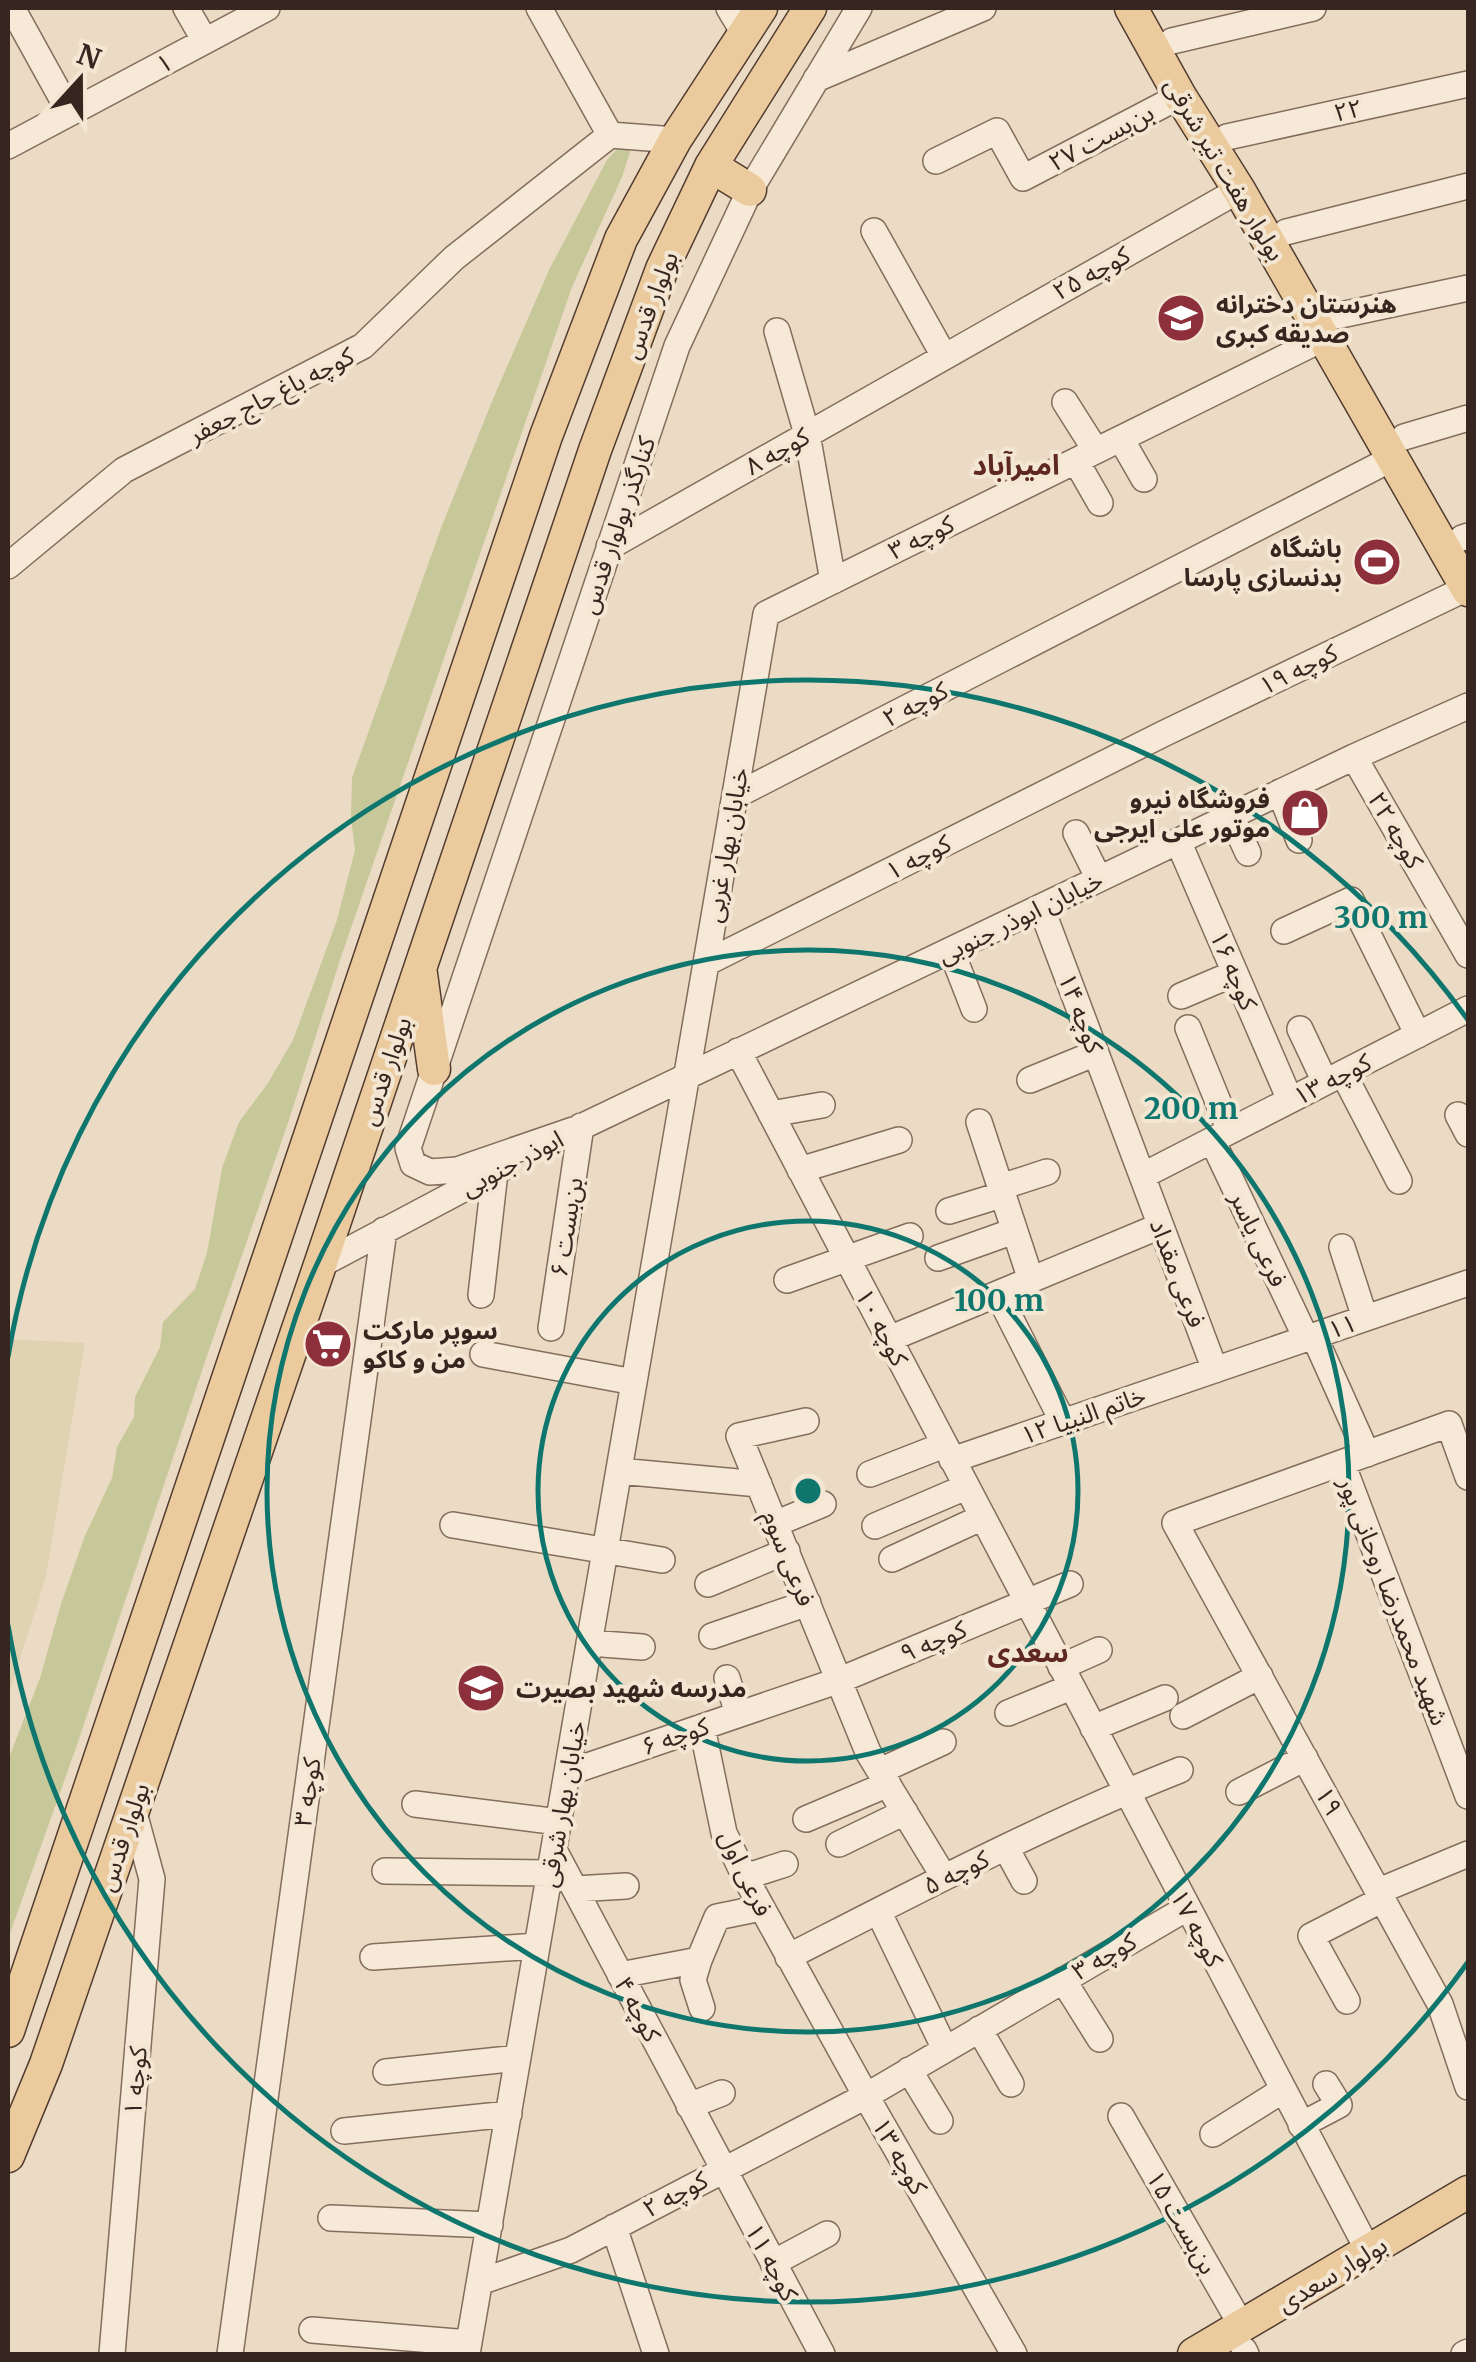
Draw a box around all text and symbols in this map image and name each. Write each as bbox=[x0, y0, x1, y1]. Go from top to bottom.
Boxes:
north arrow bbox=[30, 30, 130, 130]
text: N bbox=[72, 36, 106, 77]
street label: ۱ bbox=[150, 46, 178, 80]
street label: بولوار هفت تیر شرقی bbox=[1158, 71, 1292, 267]
street label: ۲۲ bbox=[1331, 91, 1365, 129]
street label: بن‌بست ۲۷ bbox=[1043, 96, 1159, 178]
street label: کوچه ۲۵ bbox=[1047, 238, 1136, 307]
street label: بولوار قدس bbox=[615, 247, 685, 363]
place label: هنرستان دخترانه صدیقه کبری bbox=[1216, 288, 1397, 349]
school or university icon: هنرستان دخترانه صدیقه کبری bbox=[1155, 292, 1207, 344]
street label: کوچه باغ حاج جعفر bbox=[182, 339, 361, 454]
street label: کوچه ۸ bbox=[739, 419, 816, 482]
street label: کنارگذر بولوار قدس bbox=[572, 431, 663, 618]
district label: امیرآباد bbox=[972, 447, 1060, 483]
street label: کوچه ۳ bbox=[883, 507, 960, 567]
place label: باشگاه بدنسازی پارسا bbox=[1184, 532, 1342, 594]
sports icon: باشگاه بدنسازی پارسا bbox=[1351, 536, 1403, 588]
street label: کوچه ۱۹ bbox=[1253, 636, 1343, 702]
street label: کوچه ۲ bbox=[877, 674, 954, 734]
street label: خیابان بهار غربی bbox=[697, 765, 755, 925]
place label: فروشگاه نیرو موتور علی ایرجی bbox=[1094, 783, 1270, 844]
street label: کوچه ۲۲ bbox=[1361, 786, 1431, 875]
shop icon: فروشگاه نیرو موتور علی ایرجی bbox=[1279, 787, 1331, 839]
street label: کوچه ۱ bbox=[880, 827, 957, 887]
street label: خیابان ابوذر جنوبی bbox=[932, 863, 1108, 971]
text: 300 m bbox=[1334, 898, 1428, 936]
street label: کوچه ۱۶ bbox=[1203, 925, 1265, 1015]
street label: کوچه ۱۴ bbox=[1051, 968, 1111, 1058]
street label: بولوار قدس bbox=[352, 1013, 418, 1129]
street label: کوچه ۱۳ bbox=[1288, 1045, 1377, 1112]
text: 200 m bbox=[1144, 1089, 1238, 1127]
street label: ابوذر جنوبی bbox=[455, 1123, 569, 1203]
street label: بن‌بست ۶ bbox=[542, 1175, 590, 1279]
street label: فرعی یاسر bbox=[1223, 1185, 1295, 1292]
street label: فرعی مقداد bbox=[1143, 1214, 1213, 1332]
text: 100 m bbox=[954, 1281, 1044, 1319]
street label: کوچه ۱۰ bbox=[848, 1283, 916, 1372]
street label: ۱۱ bbox=[1323, 1306, 1361, 1346]
place label: سوپر مارکت من و کاکو bbox=[363, 1314, 498, 1375]
supermarket icon: سوپر مارکت من و کاکو bbox=[302, 1318, 354, 1370]
street label: خاتم النبیا ۱۲ bbox=[1016, 1379, 1151, 1455]
street label: شهید محمدرضا روحانی پور bbox=[1331, 1471, 1456, 1730]
centre of rings bbox=[790, 1473, 826, 1509]
street label: فرعی سوم bbox=[752, 1505, 823, 1612]
street label: کوچه ۹ bbox=[895, 1612, 972, 1669]
district label: سعدی bbox=[987, 1634, 1069, 1670]
school or university icon: مدرسه شهید بصیرت bbox=[455, 1662, 507, 1714]
place label: مدرسه شهید بصیرت bbox=[516, 1672, 746, 1704]
street label: کوچه ۶ bbox=[637, 1709, 714, 1762]
street label: خیابان بهار شرقی bbox=[532, 1718, 592, 1890]
street label: کوچه ۳ bbox=[286, 1755, 328, 1829]
street label: بولوار قدس bbox=[90, 1779, 156, 1895]
street label: ۱۹ bbox=[1308, 1781, 1350, 1821]
street label: فرعی اول bbox=[712, 1825, 780, 1921]
street label: کوچه ۵ bbox=[918, 1842, 995, 1902]
street label: کوچه ۱۷ bbox=[1163, 1884, 1231, 1973]
street label: کوچه ۳ bbox=[1066, 1924, 1143, 1987]
street label: کوچه ۴ bbox=[608, 1971, 669, 2048]
street label: کوچه ۱ bbox=[116, 2044, 154, 2117]
street label: کوچه ۱۳ bbox=[865, 2112, 935, 2201]
street label: کوچه ۲ bbox=[637, 2163, 714, 2224]
street label: بن‌بست ۱۵ bbox=[1139, 2164, 1225, 2280]
street label: کوچه ۱۱ bbox=[738, 2218, 806, 2307]
street label: بولوار سعدی bbox=[1271, 2229, 1393, 2319]

